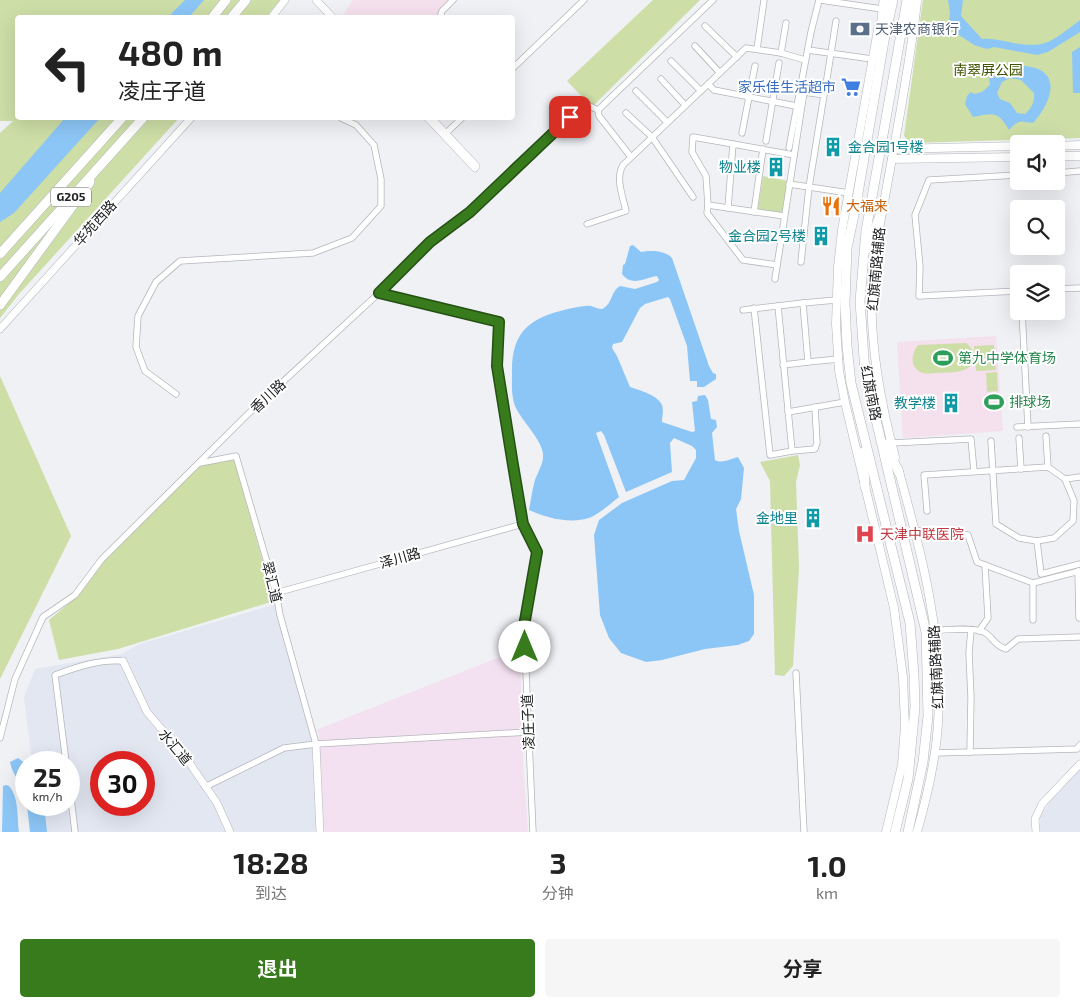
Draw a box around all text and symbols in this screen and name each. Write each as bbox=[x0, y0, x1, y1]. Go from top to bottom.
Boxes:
bank icon: 天津农商银行 bbox=[849, 18, 871, 40]
place label: 天津农商银行 bbox=[875, 20, 959, 37]
text: 480 m bbox=[118, 31, 223, 73]
icon: left bbox=[35, 35, 100, 100]
park label: 南翠屏公园 bbox=[953, 61, 1023, 78]
supermarket icon: 家乐佳生活超市 bbox=[840, 76, 862, 98]
text: 凌庄子道 bbox=[118, 77, 206, 103]
place label: 家乐佳生活超市 bbox=[738, 78, 836, 95]
pin bbox=[549, 96, 591, 138]
icon: arrive bbox=[556, 103, 584, 131]
map controls bbox=[1010, 135, 1065, 320]
button: sound bbox=[1010, 135, 1065, 190]
building icon: 金合园1号楼 bbox=[822, 136, 844, 158]
place label: 金合园1号楼 bbox=[848, 138, 924, 155]
building icon: 物业楼 bbox=[765, 156, 787, 178]
place label: 物业楼 bbox=[719, 158, 761, 175]
road number: G205 bbox=[51, 188, 91, 206]
restaurant icon: 大福来 bbox=[820, 195, 842, 217]
street label: 华苑西路 bbox=[70, 196, 120, 249]
place label: 大福来 bbox=[846, 197, 888, 214]
button: search bbox=[1010, 200, 1065, 255]
building icon: 金合园2号楼 bbox=[810, 225, 832, 247]
street label: 红旗南路辅路 bbox=[863, 226, 888, 312]
place label: 金合园2号楼 bbox=[728, 227, 806, 244]
button: layers bbox=[1010, 265, 1065, 320]
sports icon: 第九中学体育场 bbox=[932, 347, 954, 369]
place label: 第九中学体育场 bbox=[958, 349, 1056, 366]
street label: 红旗南路 bbox=[858, 364, 885, 422]
street label: 香川路 bbox=[247, 375, 289, 416]
sports icon: 排球场 bbox=[983, 391, 1005, 413]
building icon: 教学楼 bbox=[940, 392, 962, 414]
place label: 排球场 bbox=[1009, 393, 1051, 410]
place label: 教学楼 bbox=[894, 394, 936, 411]
building icon: 金地里 bbox=[802, 507, 824, 529]
place label: 金地里 bbox=[756, 509, 798, 526]
hospital icon: 天津中联医院 bbox=[854, 523, 876, 545]
place label: 天津中联医院 bbox=[880, 525, 964, 542]
street label: 泽川路 bbox=[377, 544, 422, 571]
street label: 翠汇道 bbox=[259, 559, 286, 604]
position arrow bbox=[498, 620, 550, 672]
street label: 红旗南路辅路 bbox=[925, 625, 946, 709]
street label: 凌庄子道 bbox=[518, 694, 537, 750]
street label: 水汇道 bbox=[155, 725, 195, 768]
speed limit sign: 30 bbox=[90, 751, 155, 816]
text: 25 bbox=[33, 762, 62, 792]
text: km/h bbox=[33, 789, 62, 803]
text: 18:28 bbox=[233, 844, 309, 880]
text: 3 bbox=[550, 844, 567, 880]
text: 1.0 bbox=[807, 847, 847, 883]
text: 到达 bbox=[255, 883, 287, 902]
text: 分钟 bbox=[542, 883, 574, 902]
text: km bbox=[816, 883, 838, 902]
button: 退出 bbox=[20, 939, 535, 997]
button: 分享 bbox=[545, 939, 1060, 997]

